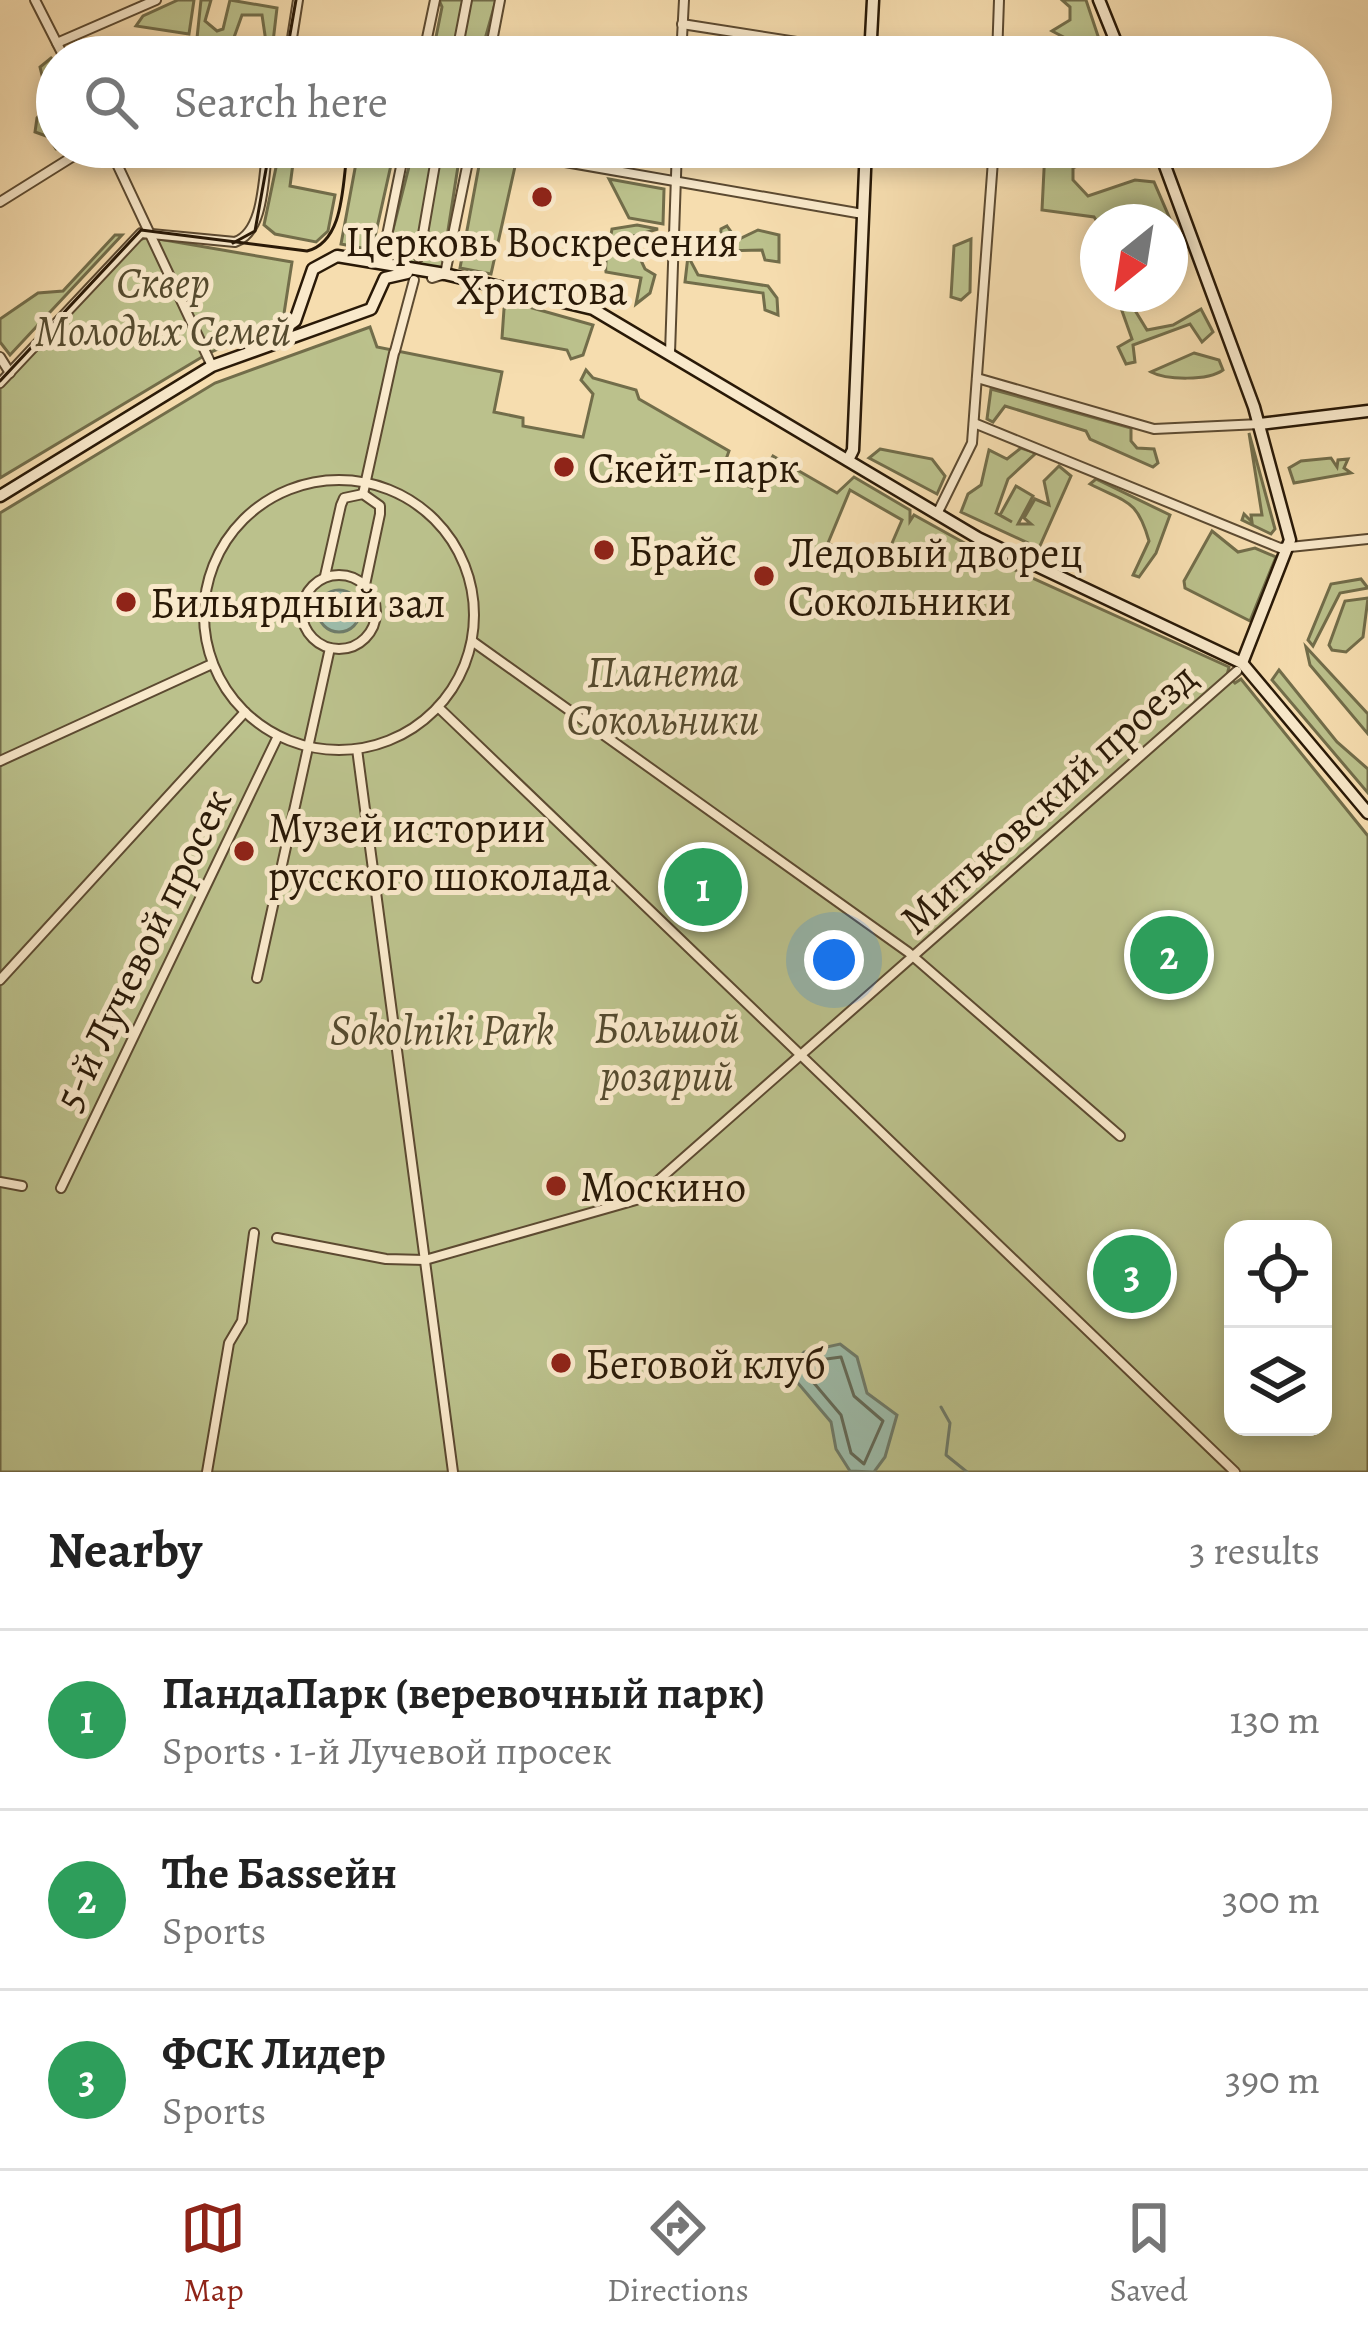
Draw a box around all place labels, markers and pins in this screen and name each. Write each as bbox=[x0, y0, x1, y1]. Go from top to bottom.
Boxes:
marker: Церковь Воскресения Христова bbox=[529, 184, 555, 210]
place label: Церковь Воскресения Христова bbox=[345, 213, 739, 318]
place label: Скейт-парк bbox=[588, 439, 800, 496]
marker: Скейт-парк bbox=[551, 454, 577, 480]
place label: Брайс bbox=[628, 522, 737, 579]
place label: Ледовый дворец Сокольники bbox=[788, 524, 1083, 629]
marker: Брайс bbox=[591, 537, 617, 563]
marker: Ледовый дворец Сокольники bbox=[751, 563, 777, 589]
place label: Бильярдный зал bbox=[150, 574, 446, 631]
marker: Бильярдный зал bbox=[113, 589, 139, 615]
place label: Музей истории русского шоколада bbox=[268, 799, 611, 904]
marker: Музей истории русского шоколада bbox=[231, 838, 257, 864]
pin: 1 bbox=[664, 842, 742, 932]
pin: 2 bbox=[1130, 910, 1208, 1000]
place label: Москино bbox=[580, 1158, 746, 1215]
marker: Москино bbox=[543, 1173, 569, 1199]
pin: 3 bbox=[1093, 1229, 1171, 1319]
place label: Беговой клуб bbox=[585, 1335, 826, 1392]
marker: Беговой клуб bbox=[548, 1350, 574, 1376]

